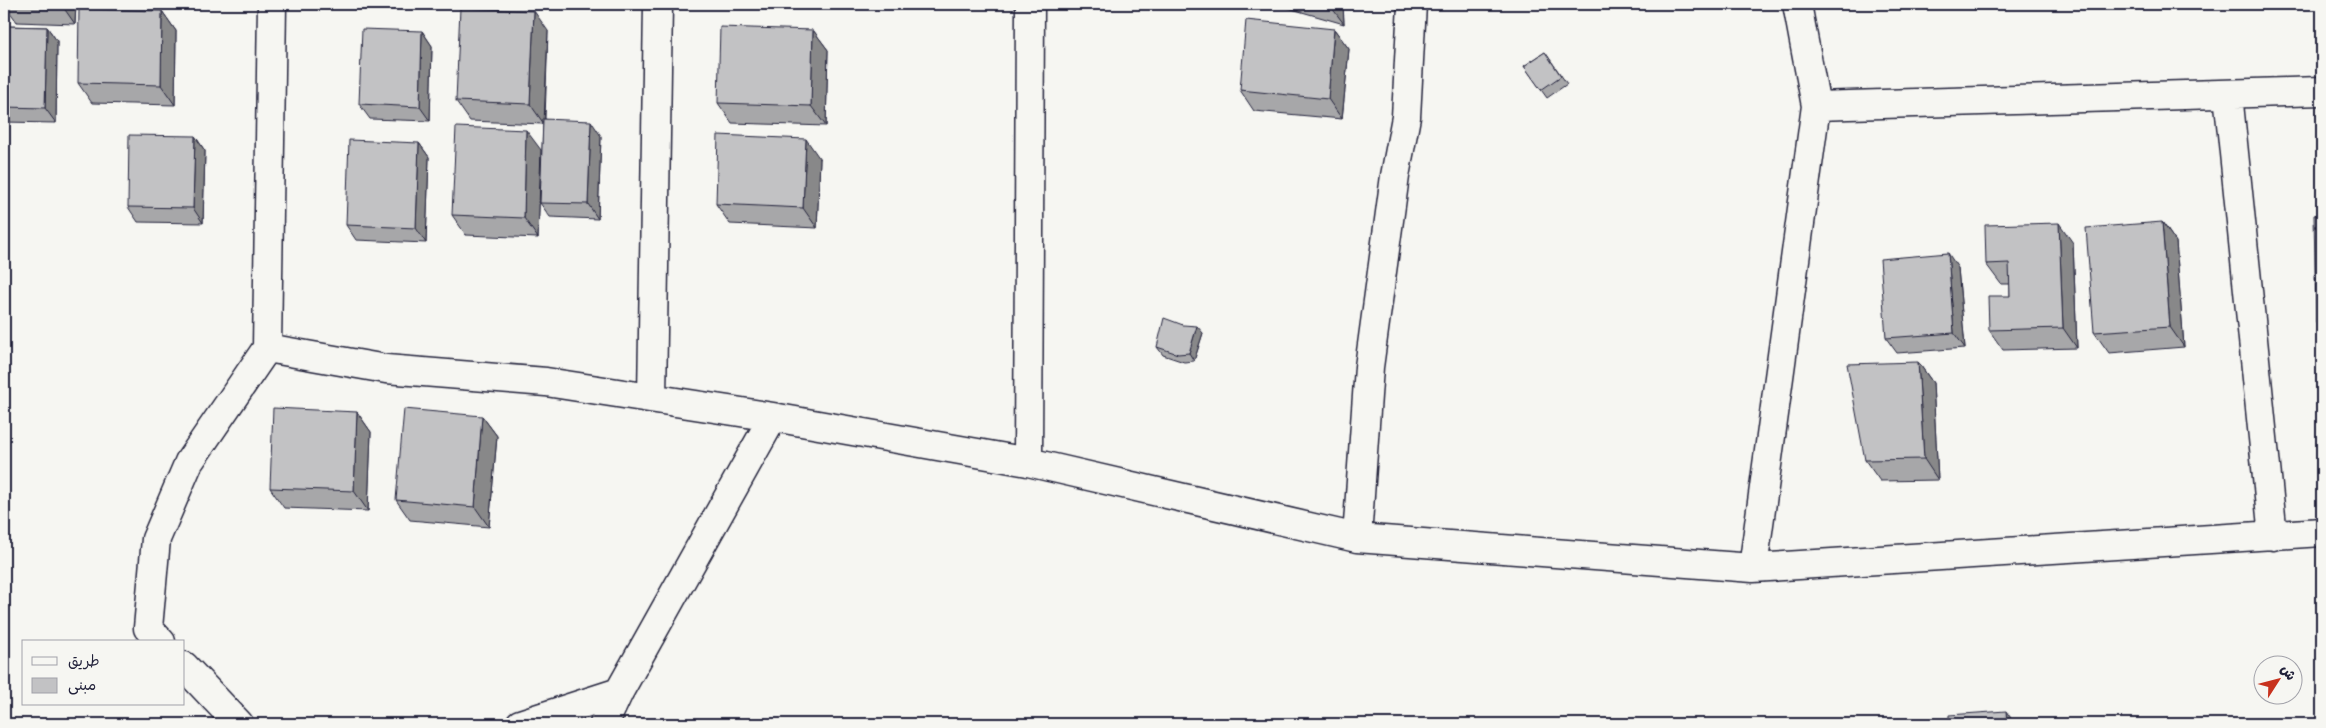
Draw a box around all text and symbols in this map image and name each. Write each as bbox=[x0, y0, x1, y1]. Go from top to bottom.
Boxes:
legend bbox=[22, 640, 185, 706]
text: طريق bbox=[68, 651, 100, 673]
north arrow bbox=[2254, 656, 2304, 706]
text: ش bbox=[2274, 661, 2300, 686]
text: مبنى bbox=[68, 675, 96, 697]

